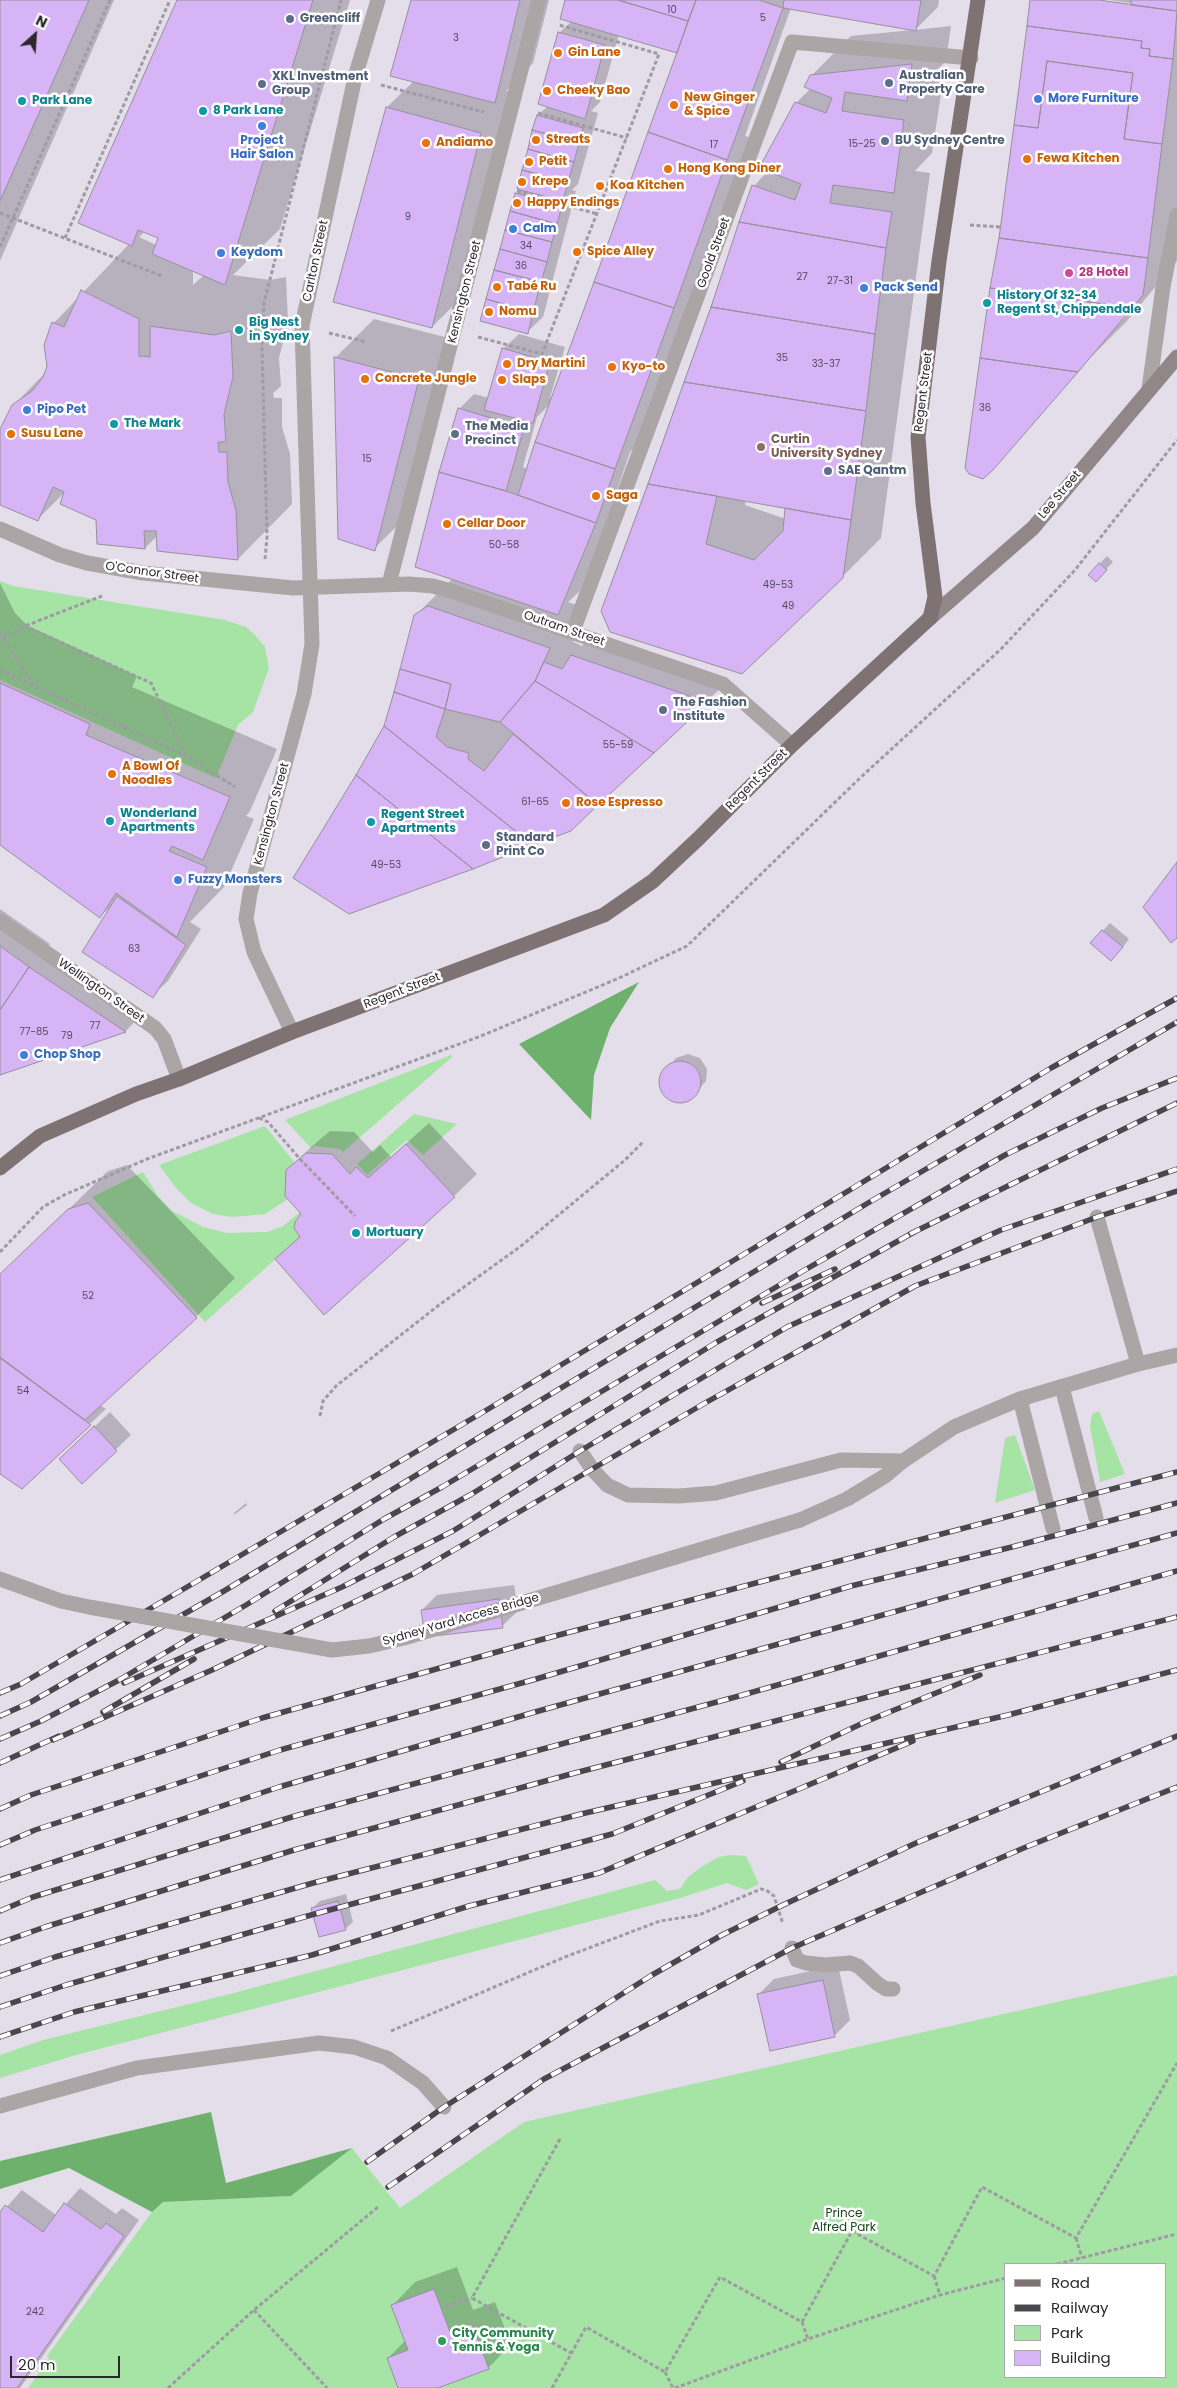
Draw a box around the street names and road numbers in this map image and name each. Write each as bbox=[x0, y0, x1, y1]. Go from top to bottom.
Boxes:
street label: Goold Street bbox=[695, 216, 733, 290]
street label: Carlton Street bbox=[300, 219, 332, 303]
street label: Kensington Street bbox=[445, 239, 485, 345]
street label: Regent Street bbox=[912, 351, 936, 433]
street label: Lee Street bbox=[1036, 468, 1084, 522]
street label: O'Connor Street bbox=[104, 559, 200, 587]
street label: Outram Street bbox=[522, 608, 606, 650]
street label: Regent Street bbox=[723, 746, 791, 814]
street label: Kensington Street bbox=[251, 761, 293, 867]
street label: Wellington Street bbox=[55, 956, 147, 1026]
street label: Regent Street bbox=[362, 970, 442, 1012]
street label: Sydney Yard Access Bridge bbox=[381, 1591, 541, 1649]

